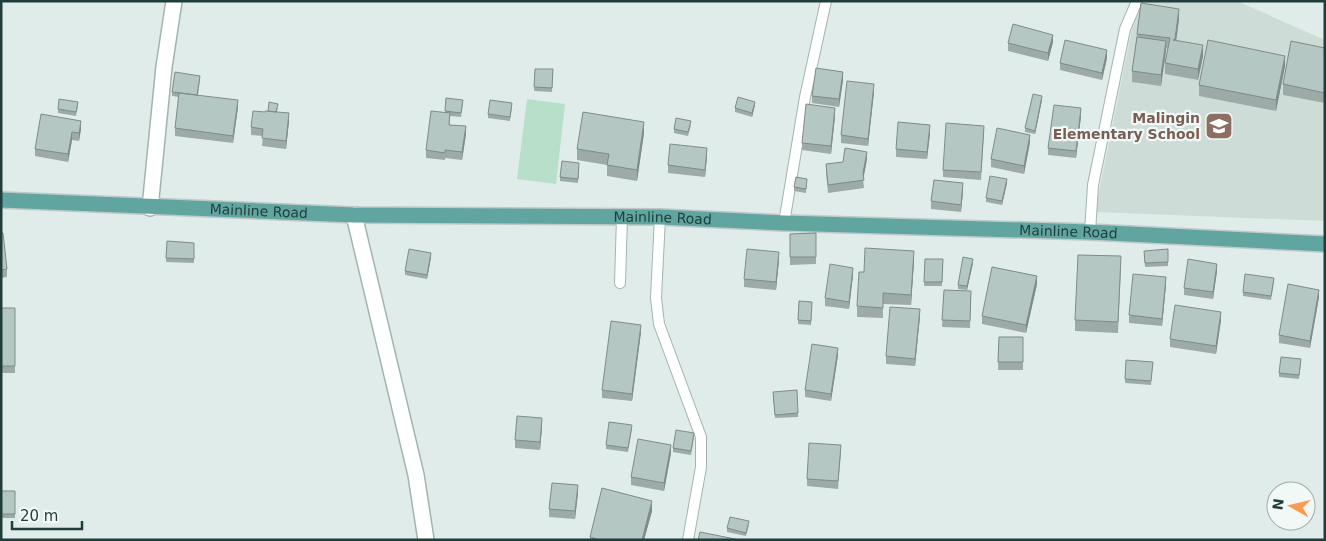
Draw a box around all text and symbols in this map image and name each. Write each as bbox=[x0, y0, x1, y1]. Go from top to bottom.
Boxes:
place label: Malingin Elementary School bbox=[1053, 110, 1200, 142]
school or university icon: Malingin Elementary School bbox=[1204, 111, 1234, 141]
street label: Mainline Road bbox=[209, 201, 308, 221]
street label: Mainline Road bbox=[613, 209, 712, 227]
street label: Mainline Road bbox=[1019, 222, 1118, 241]
north arrow bbox=[1266, 481, 1316, 531]
text: N bbox=[1269, 497, 1287, 511]
scale bar bbox=[12, 498, 82, 530]
text: 20 m bbox=[20, 507, 58, 525]

